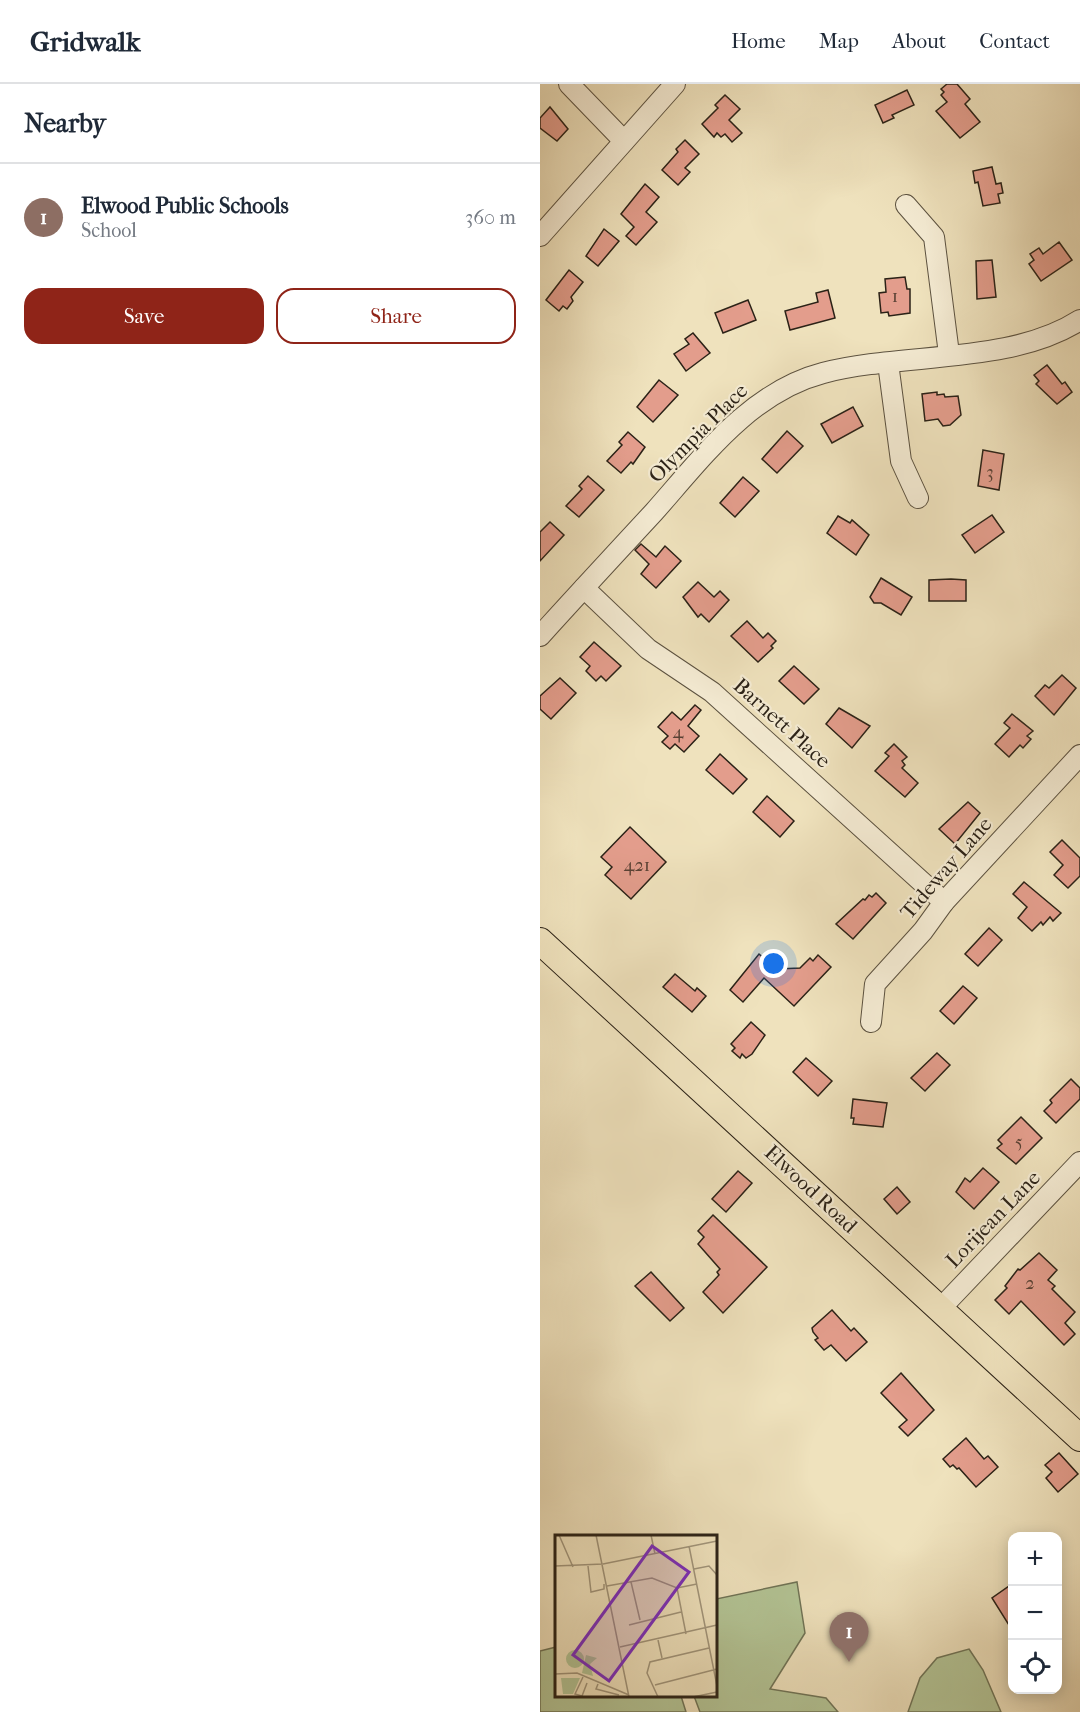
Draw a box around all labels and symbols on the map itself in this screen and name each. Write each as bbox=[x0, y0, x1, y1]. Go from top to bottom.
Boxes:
house number: 1 bbox=[892, 286, 898, 307]
street label: Olympia Place bbox=[644, 379, 752, 487]
house number: 3 bbox=[986, 462, 994, 483]
street label: Barnett Place bbox=[729, 673, 835, 773]
house number: 4 bbox=[673, 722, 684, 743]
street label: Tideway Lane bbox=[895, 812, 997, 924]
house number: 421 bbox=[624, 855, 650, 876]
your location bbox=[759, 949, 788, 978]
house number: 5 bbox=[1015, 1132, 1023, 1153]
street label: Elwood Road bbox=[760, 1140, 863, 1238]
street label: Lorijean Lane bbox=[941, 1166, 1045, 1272]
house number: 2 bbox=[1025, 1273, 1035, 1294]
inset map bbox=[555, 1535, 717, 1697]
pin: 1 bbox=[830, 1612, 868, 1662]

